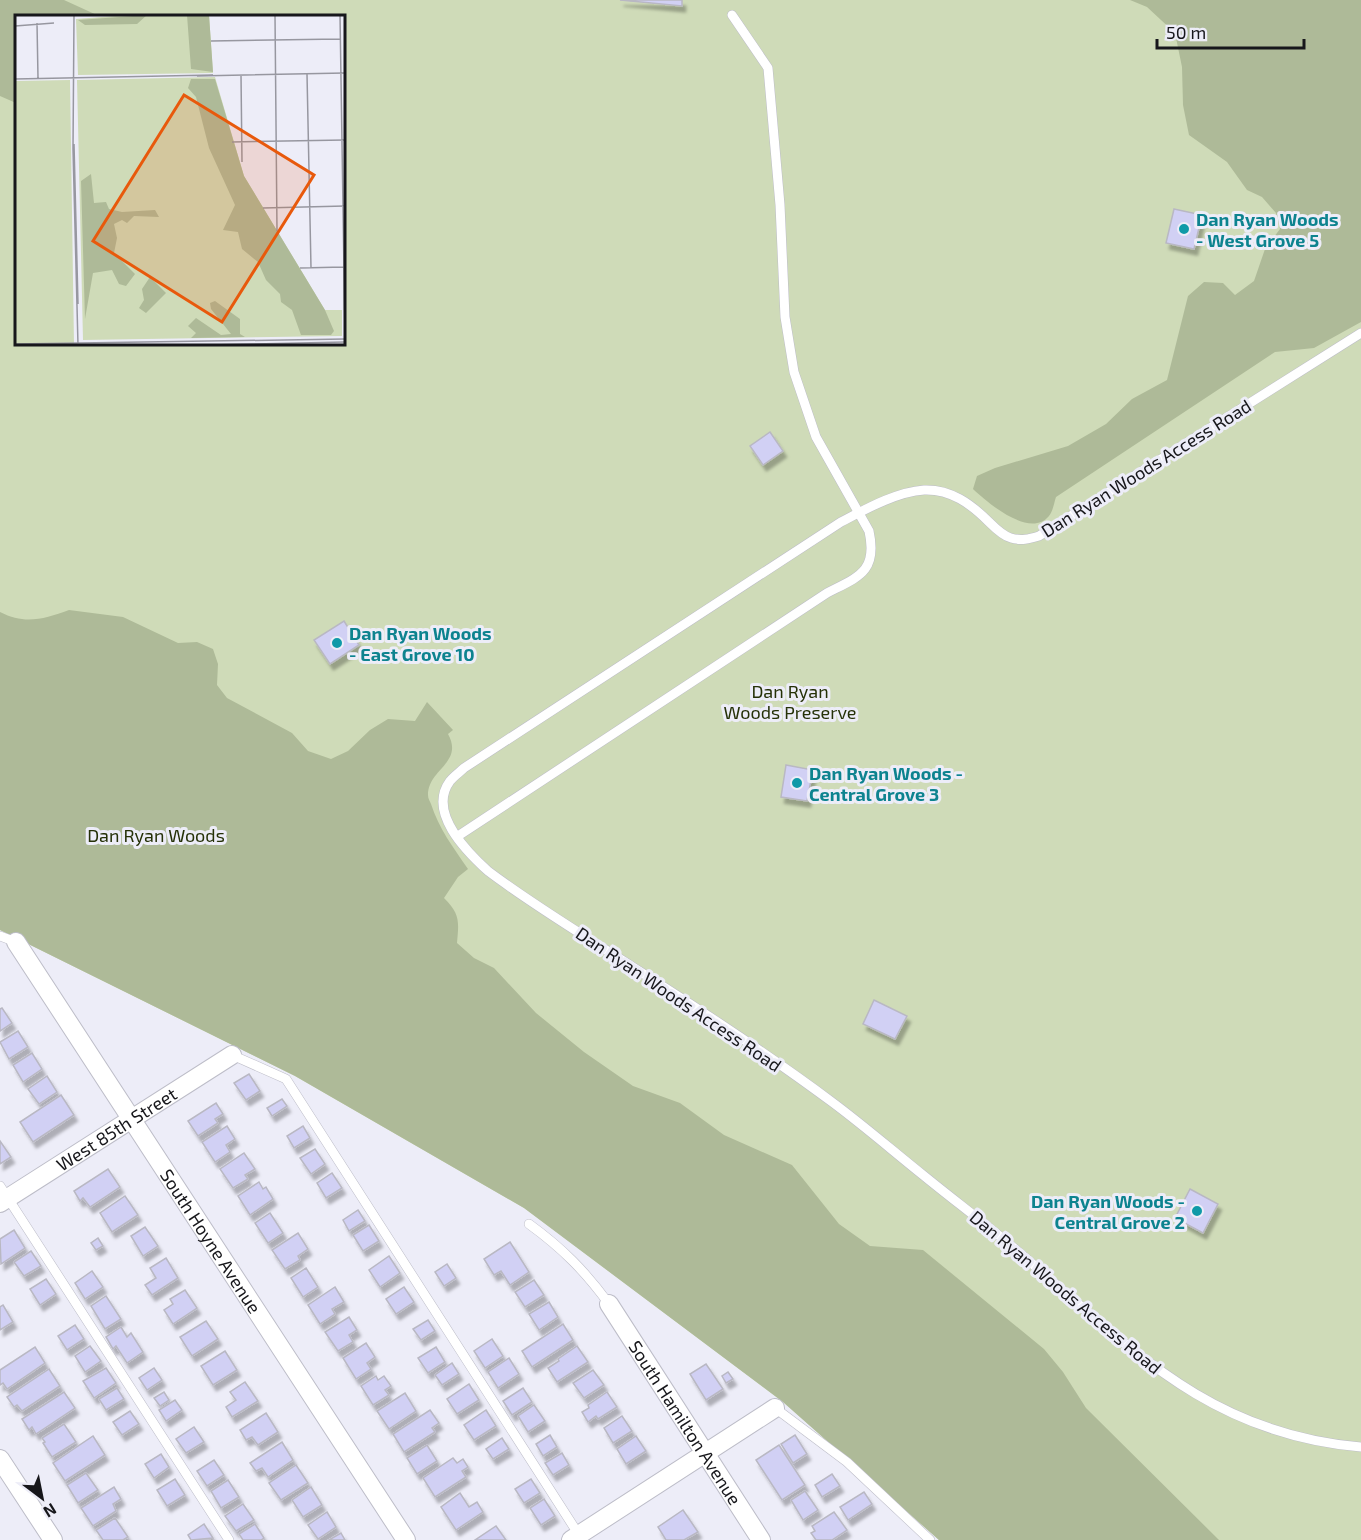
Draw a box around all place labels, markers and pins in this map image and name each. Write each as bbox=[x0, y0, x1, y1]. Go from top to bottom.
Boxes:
place label: Dan Ryan Woods - West Grove 5 bbox=[1196, 208, 1339, 251]
marker: Dan Ryan Woods - West Grove 5 bbox=[1177, 222, 1191, 236]
place label: Dan Ryan Woods - East Grove 10 bbox=[349, 622, 492, 665]
marker: Dan Ryan Woods - East Grove 10 bbox=[330, 636, 344, 650]
place label: Dan Ryan Woods - Central Grove 3 bbox=[809, 762, 963, 805]
marker: Dan Ryan Woods - Central Grove 3 bbox=[790, 776, 804, 790]
place label: Dan Ryan Woods - Central Grove 2 bbox=[1031, 1190, 1185, 1233]
marker: Dan Ryan Woods - Central Grove 2 bbox=[1190, 1204, 1204, 1218]

